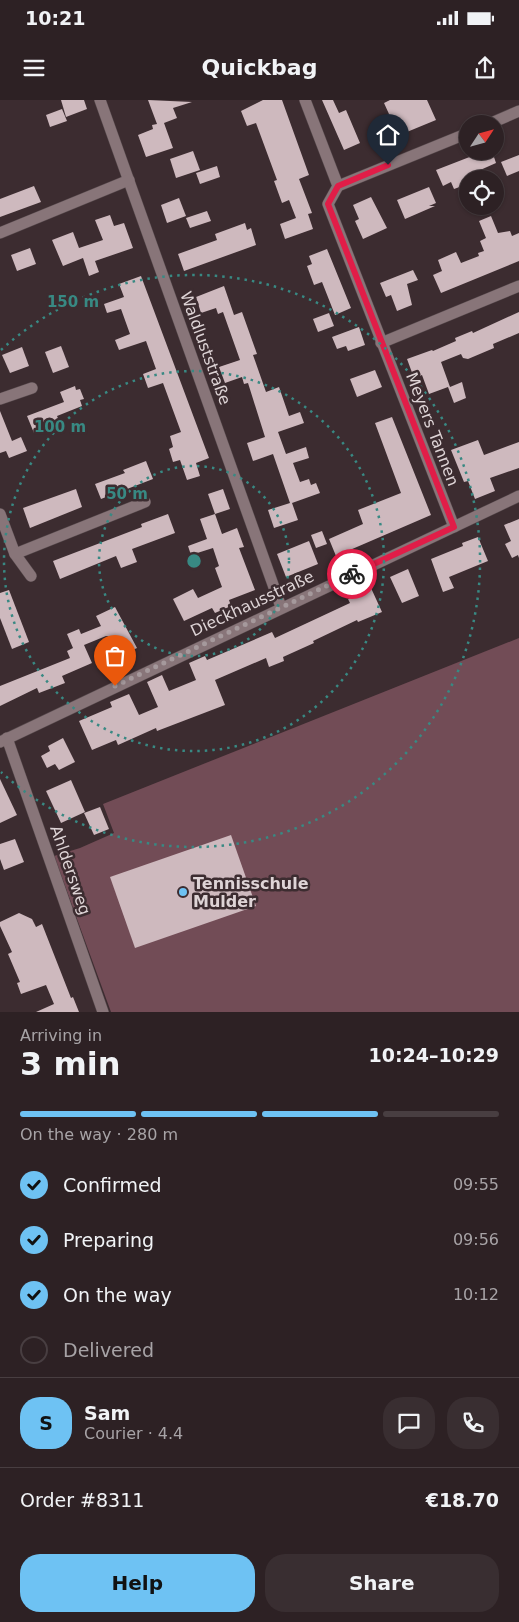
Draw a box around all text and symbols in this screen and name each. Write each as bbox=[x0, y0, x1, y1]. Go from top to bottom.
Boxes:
text: 10:21 bbox=[25, 7, 85, 29]
icon: menu bbox=[20, 54, 48, 82]
icon: share bbox=[471, 54, 499, 82]
text: Quickbag bbox=[202, 55, 317, 80]
pin bbox=[367, 114, 409, 165]
north arrow bbox=[459, 115, 504, 160]
map controls bbox=[459, 115, 504, 215]
icon: home bbox=[374, 121, 402, 149]
button: locate bbox=[459, 170, 504, 215]
street label: Waldluststraße bbox=[176, 289, 235, 407]
text: 150 m bbox=[47, 293, 99, 311]
street label: Meyers Tannen bbox=[402, 370, 463, 489]
text: 100 m bbox=[34, 418, 86, 436]
text: 50 m bbox=[106, 485, 148, 503]
courier bbox=[327, 549, 377, 599]
centre of rings bbox=[185, 552, 203, 570]
icon: bike bbox=[338, 560, 366, 588]
street label: Dieckhausstraße bbox=[187, 567, 317, 640]
pin bbox=[94, 635, 136, 686]
icon: bag bbox=[101, 642, 129, 670]
street label: Ahldersweg bbox=[46, 823, 95, 917]
place label: Tennisschule Mulder bbox=[193, 874, 309, 911]
marker: Tennisschule Mulder bbox=[177, 886, 189, 898]
text: Arriving in bbox=[20, 1026, 102, 1045]
text: 10:24–10:29 bbox=[369, 1044, 499, 1066]
text: 3 min bbox=[20, 1045, 121, 1083]
text: On the way · 280 m bbox=[20, 1125, 178, 1144]
icon: check bbox=[20, 1171, 48, 1199]
text: Confirmed bbox=[63, 1174, 162, 1196]
text: 09:55 bbox=[453, 1175, 499, 1194]
icon: check bbox=[20, 1226, 48, 1254]
text: Preparing bbox=[63, 1229, 154, 1251]
text: 09:56 bbox=[453, 1230, 499, 1249]
icon: check bbox=[20, 1281, 48, 1309]
text: On the way bbox=[63, 1284, 172, 1306]
text: 10:12 bbox=[453, 1285, 499, 1304]
text: Delivered bbox=[63, 1339, 154, 1361]
button: chat bbox=[383, 1397, 435, 1449]
button: phone bbox=[447, 1397, 499, 1449]
text: Sam bbox=[84, 1402, 130, 1424]
text: S bbox=[39, 1412, 53, 1434]
text: Courier · 4.4 bbox=[84, 1424, 183, 1443]
text: Order #8311 bbox=[20, 1489, 144, 1511]
text: €18.70 bbox=[426, 1489, 499, 1511]
button: Help bbox=[20, 1554, 255, 1612]
button: Share bbox=[265, 1554, 499, 1612]

